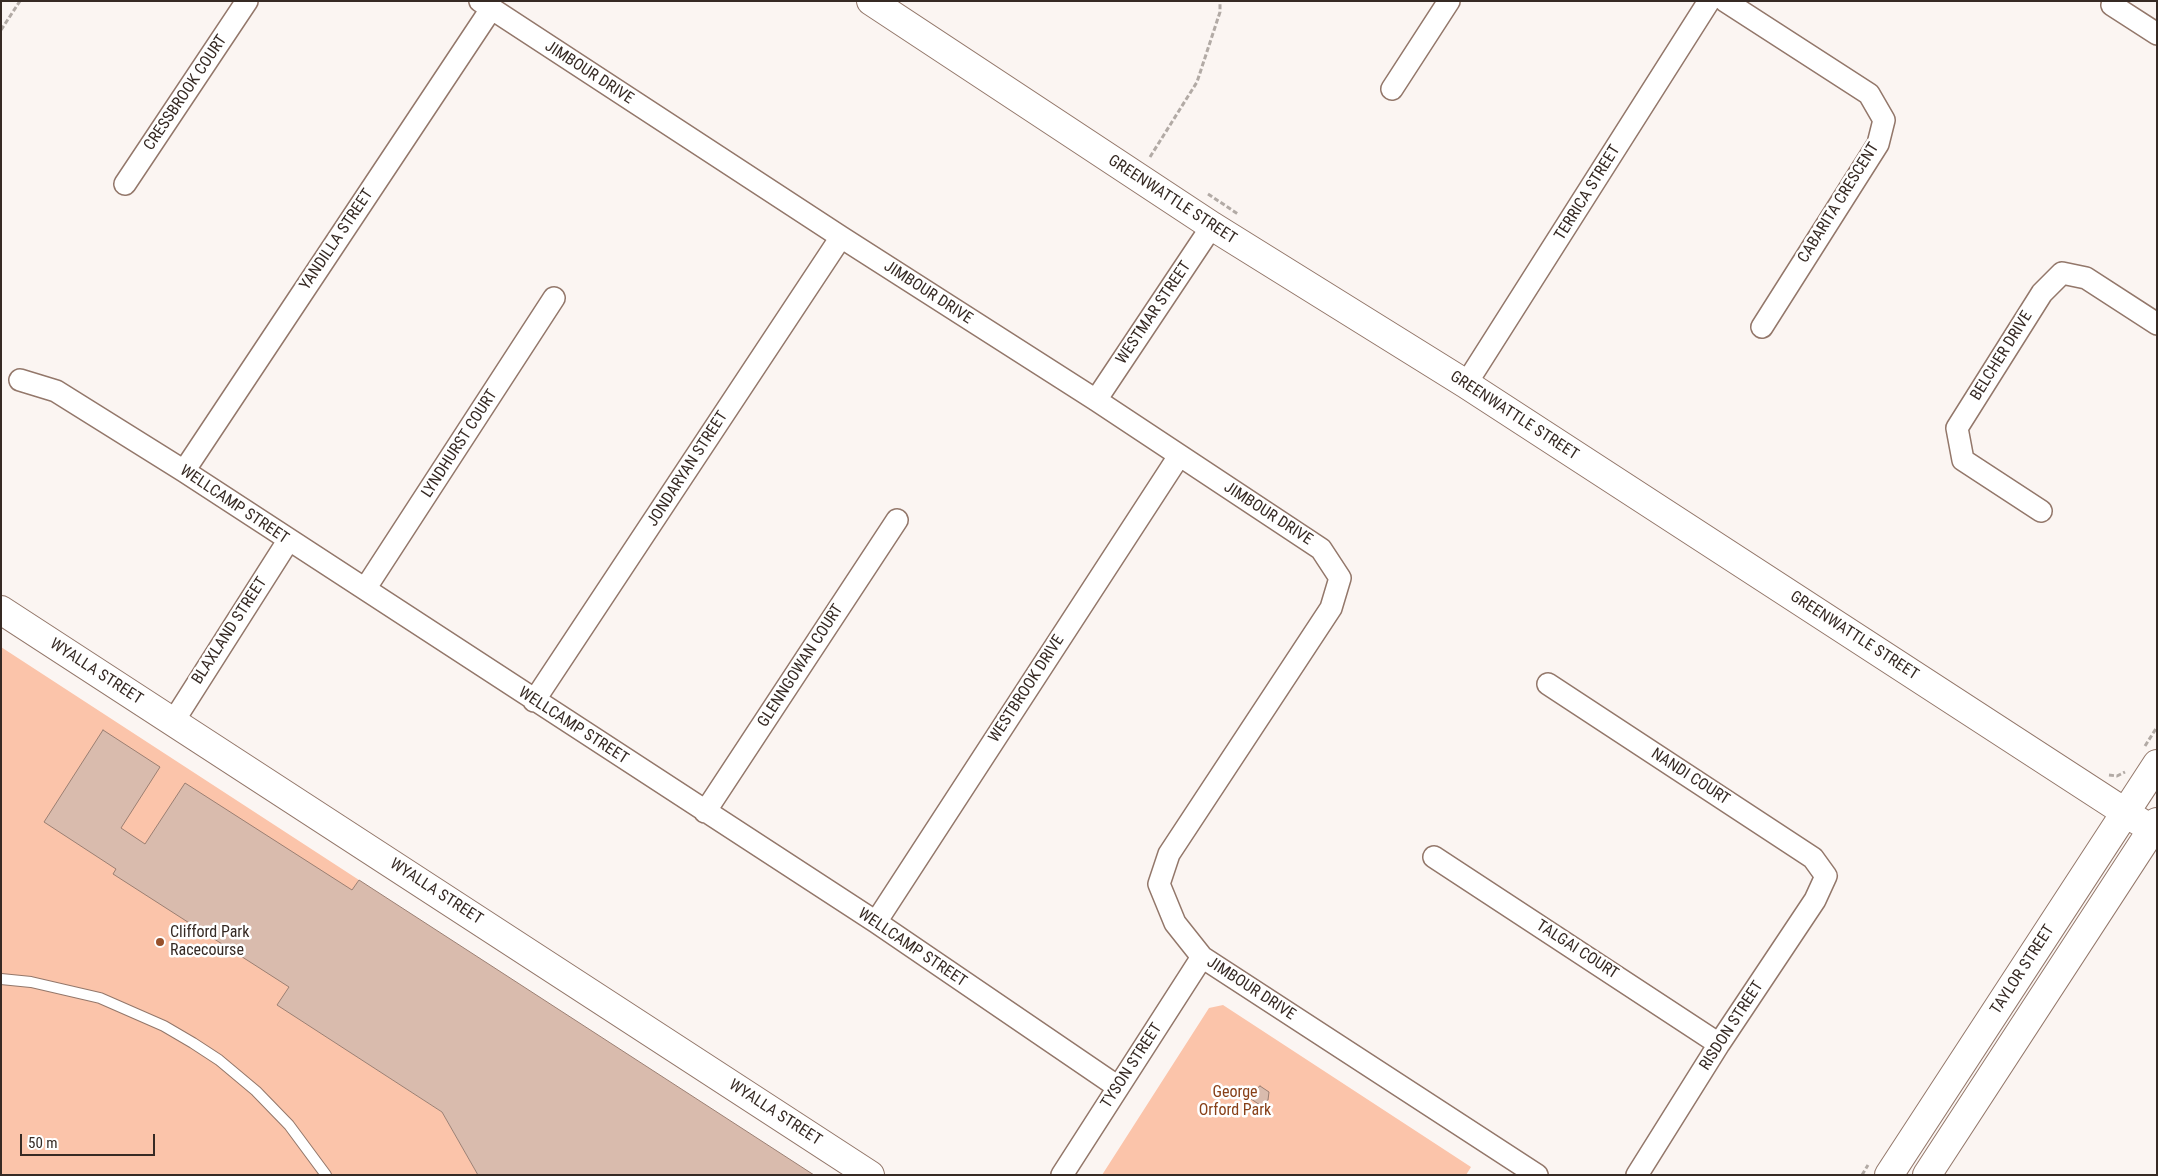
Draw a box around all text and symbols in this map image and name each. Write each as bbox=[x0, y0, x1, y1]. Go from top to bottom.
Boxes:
street label: CRESSBROOK COURT bbox=[140, 32, 232, 154]
street label: JIMBOUR DRIVE bbox=[541, 37, 637, 109]
street label: CABARITA CRESCENT bbox=[1794, 139, 1884, 267]
street label: TERRICA STREET bbox=[1551, 142, 1625, 244]
street label: GREENWATTLE STREET bbox=[1104, 151, 1240, 249]
street label: YANDILLA STREET bbox=[296, 186, 378, 294]
street label: JIMBOUR DRIVE bbox=[880, 257, 976, 329]
street label: WESTMAR STREET bbox=[1113, 258, 1195, 368]
street label: BELCHER DRIVE bbox=[1967, 308, 2037, 404]
street label: GREENWATTLE STREET bbox=[1446, 367, 1582, 465]
street label: LYNDHURST COURT bbox=[418, 386, 502, 502]
street label: JONDARYAN STREET bbox=[644, 408, 732, 530]
street label: WELLCAMP STREET bbox=[176, 461, 292, 549]
street label: JIMBOUR DRIVE bbox=[1220, 478, 1316, 550]
street label: BLAXLAND STREET bbox=[188, 574, 272, 688]
street label: GREENWATTLE STREET bbox=[1786, 587, 1922, 685]
street label: GLENNGOWAN COURT bbox=[754, 601, 848, 731]
street label: WESTBROOK DRIVE bbox=[985, 632, 1069, 746]
street label: WYALLA STREET bbox=[46, 635, 146, 709]
street label: WELLCAMP STREET bbox=[514, 683, 632, 769]
street label: NANDI COURT bbox=[1647, 744, 1733, 810]
street label: WYALLA STREET bbox=[386, 855, 486, 929]
street label: WELLCAMP STREET bbox=[854, 904, 970, 992]
street label: TALGAI COURT bbox=[1532, 916, 1622, 984]
street label: TAYLOR STREET bbox=[1987, 922, 2059, 1018]
place label: Clifford Park Racecourse bbox=[170, 923, 249, 961]
marker: Clifford Park Racecourse bbox=[154, 936, 166, 948]
street label: JIMBOUR DRIVE bbox=[1203, 953, 1299, 1025]
street label: RISDON STREET bbox=[1696, 978, 1768, 1074]
street label: TYSON STREET bbox=[1097, 1020, 1167, 1112]
street label: WYALLA STREET bbox=[725, 1076, 825, 1150]
park label: George Orford Park bbox=[1199, 1083, 1271, 1121]
scale bar bbox=[22, 1124, 158, 1156]
text: 50 m bbox=[28, 1134, 58, 1152]

